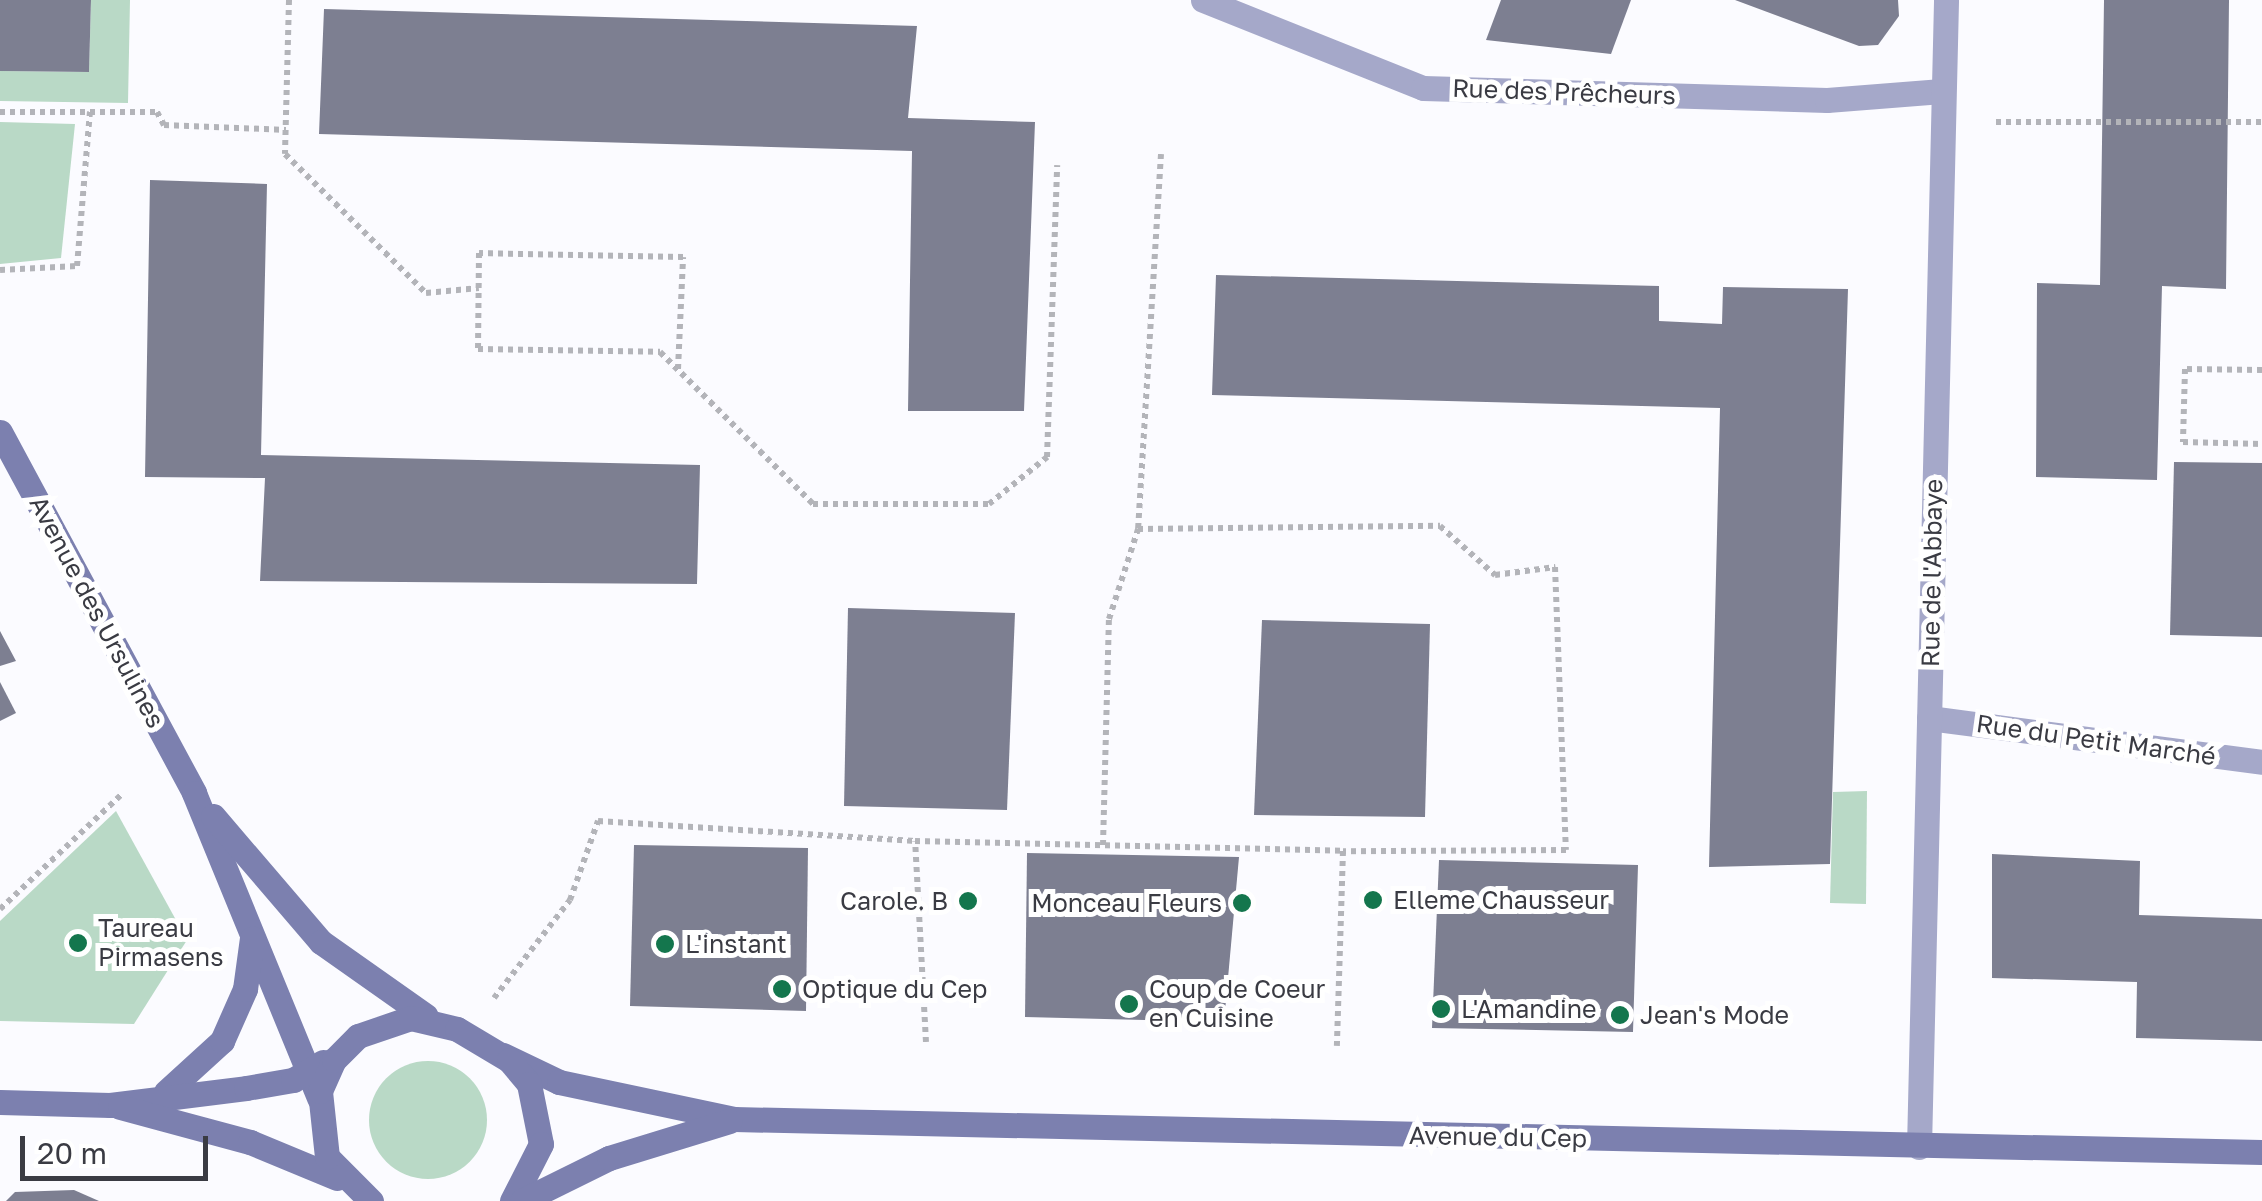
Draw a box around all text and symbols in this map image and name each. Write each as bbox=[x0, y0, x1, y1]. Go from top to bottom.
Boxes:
street label: Rue des Prêcheurs bbox=[1452, 73, 1676, 111]
street label: Rue de l'Abbaye bbox=[1915, 479, 1949, 667]
street label: Avenue des Ursulines bbox=[23, 491, 171, 733]
street label: Rue du Petit Marché bbox=[1974, 708, 2218, 772]
place label: Elleme Chausseur bbox=[1393, 885, 1609, 915]
place label: Carole. B bbox=[840, 886, 948, 916]
place label: Monceau Fleurs bbox=[1031, 888, 1222, 918]
marker: Elleme Chausseur bbox=[1362, 889, 1384, 911]
marker: Carole. B bbox=[957, 890, 979, 912]
marker: Monceau Fleurs bbox=[1231, 892, 1253, 914]
place label: Taureau Pirmasens bbox=[98, 914, 223, 973]
place label: L'instant bbox=[685, 929, 787, 959]
marker: Taureau Pirmasens bbox=[67, 932, 89, 954]
marker: L'instant bbox=[654, 933, 676, 955]
place label: Optique du Cep bbox=[802, 974, 987, 1004]
place label: Coup de Coeur en Cuisine bbox=[1149, 975, 1325, 1034]
marker: Optique du Cep bbox=[771, 978, 793, 1000]
marker: Coup de Coeur en Cuisine bbox=[1118, 993, 1140, 1015]
place label: L'Amandine bbox=[1461, 994, 1597, 1024]
marker: L'Amandine bbox=[1430, 998, 1452, 1020]
place label: Jean's Mode bbox=[1640, 1000, 1789, 1030]
marker: Jean's Mode bbox=[1609, 1004, 1631, 1026]
scale bar bbox=[25, 1116, 212, 1178]
street label: Avenue du Cep bbox=[1409, 1120, 1587, 1154]
text: 20 m bbox=[37, 1135, 107, 1171]

